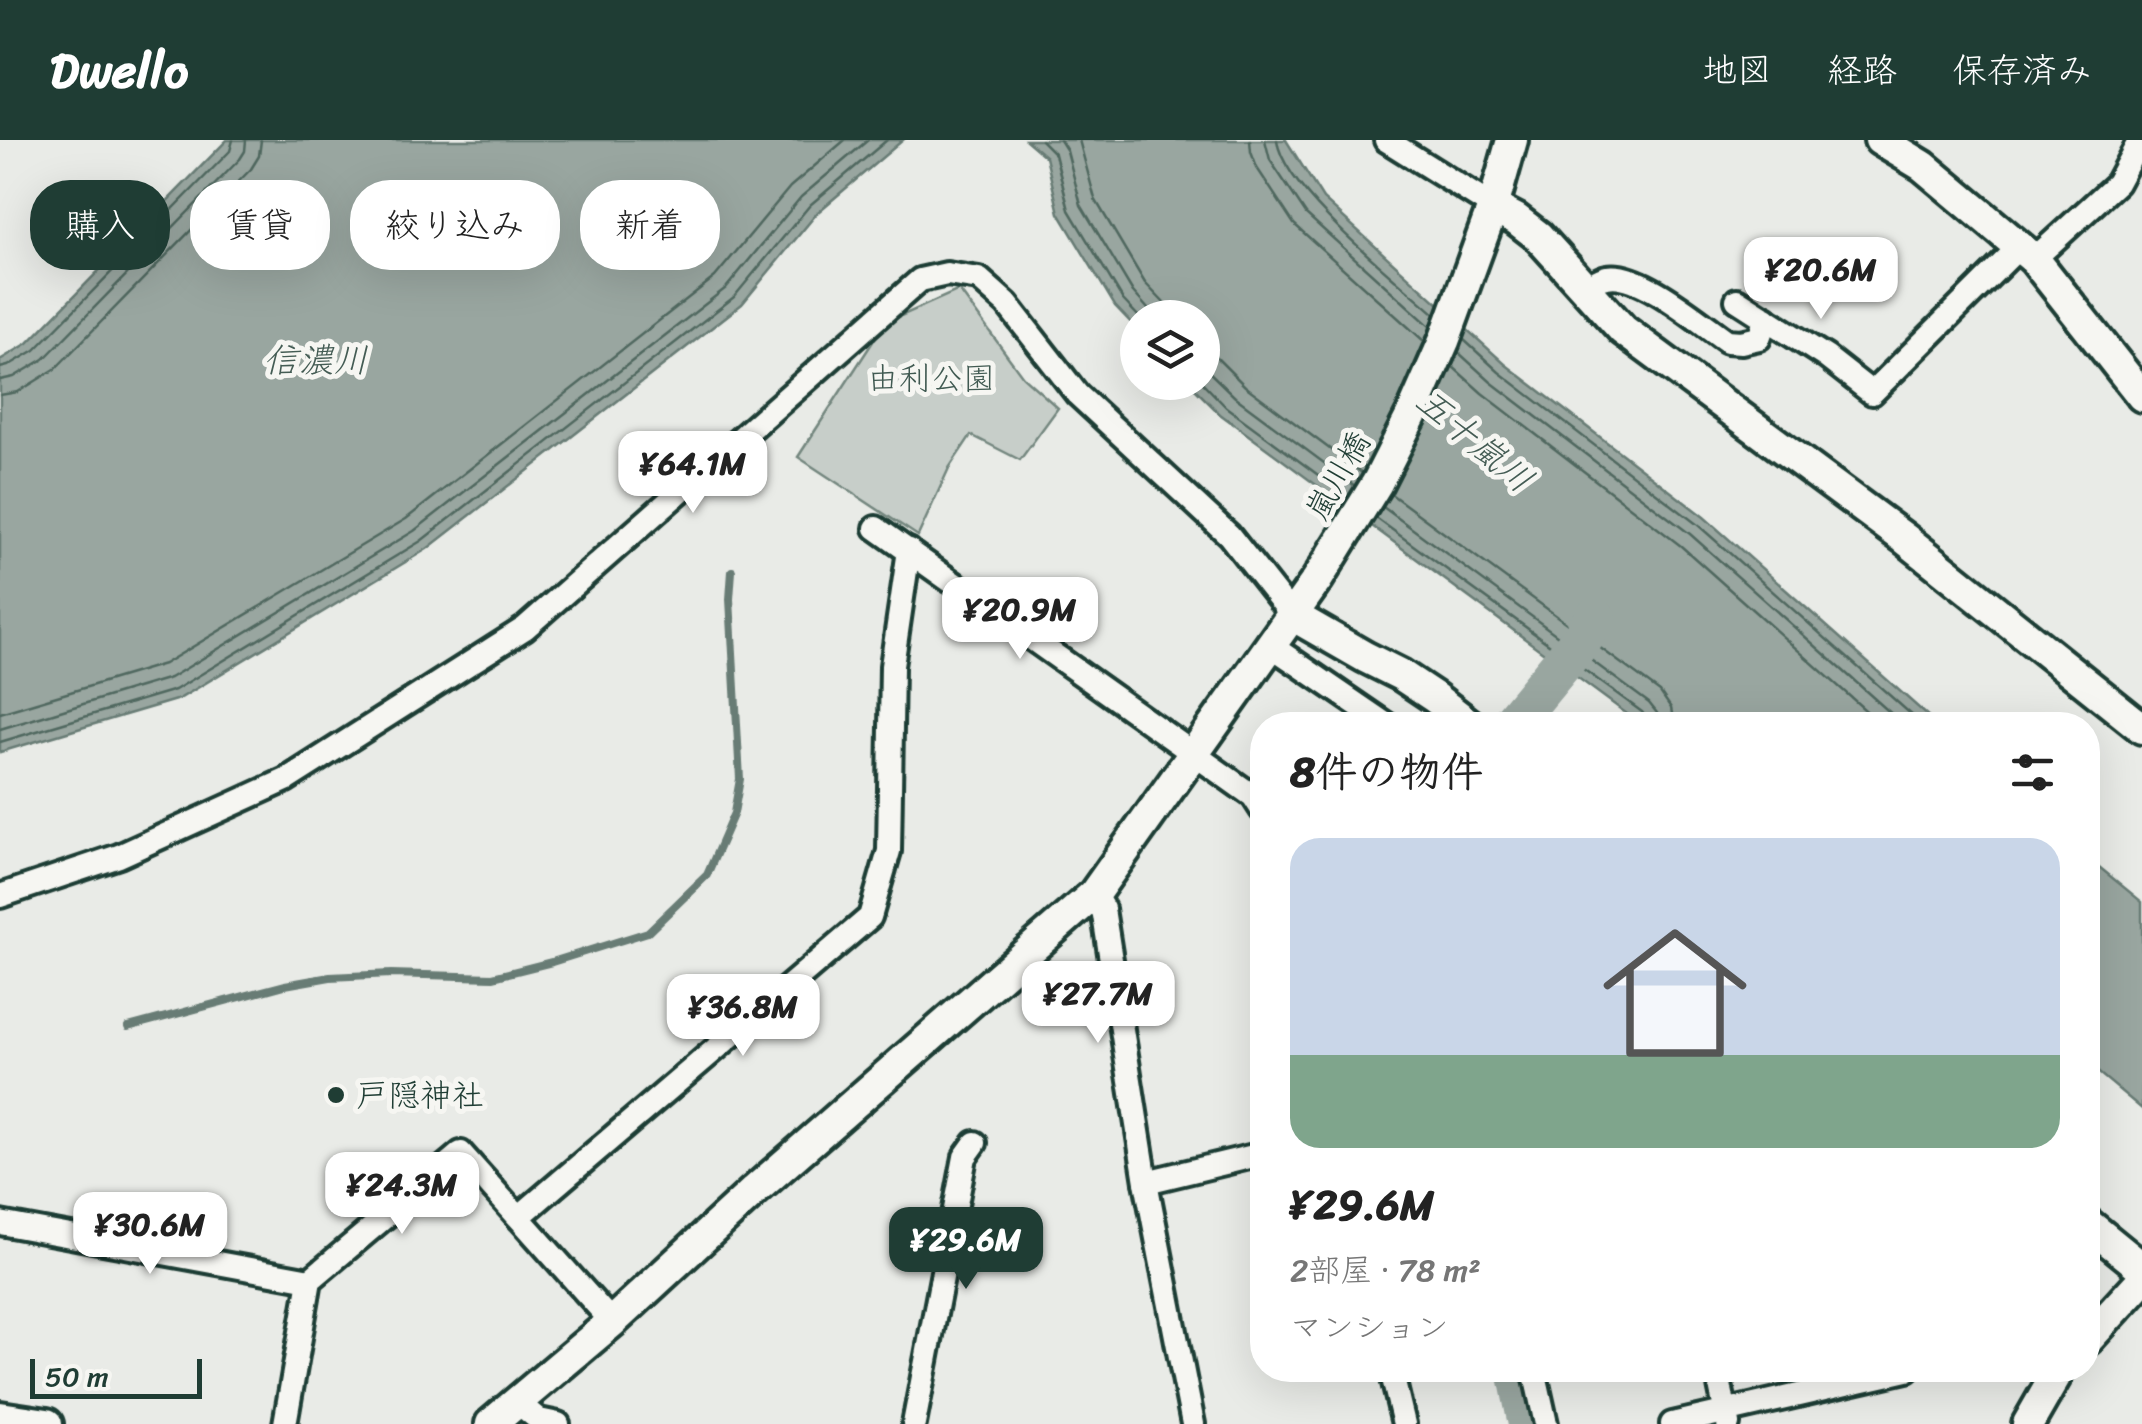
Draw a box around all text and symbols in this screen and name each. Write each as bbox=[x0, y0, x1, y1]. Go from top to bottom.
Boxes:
text: Dwello bbox=[50, 28, 188, 113]
text: 地図 bbox=[1702, 39, 1772, 101]
text: 経路 bbox=[1827, 39, 1897, 101]
text: 保存済み bbox=[1952, 39, 2092, 101]
chip: 購入 bbox=[30, 180, 170, 270]
chip: 賃貸 bbox=[190, 180, 330, 270]
chip: 絞り込み bbox=[350, 180, 560, 270]
chip: 新着 bbox=[580, 180, 720, 270]
pin: ¥20.6M bbox=[1740, 237, 1902, 322]
text: ¥20.6M bbox=[1766, 241, 1876, 298]
map controls bbox=[1120, 300, 1220, 400]
button: layers bbox=[1120, 300, 1220, 400]
water label: 信濃川 bbox=[263, 329, 369, 391]
park label: 由利公園 bbox=[867, 350, 995, 407]
water label: 五十嵐川 bbox=[1401, 371, 1549, 509]
street label: 嵐川橋 bbox=[1289, 420, 1387, 532]
pin: ¥64.1M bbox=[612, 431, 774, 516]
text: ¥64.1M bbox=[640, 435, 746, 492]
pin: ¥20.9M bbox=[939, 577, 1101, 662]
text: ¥20.9M bbox=[964, 581, 1076, 638]
text: 8件の物件 bbox=[1290, 735, 1483, 809]
icon: filters bbox=[2005, 745, 2060, 800]
icon: home bbox=[1585, 903, 1765, 1083]
pin: ¥27.7M bbox=[1017, 961, 1179, 1046]
text: ¥27.7M bbox=[1044, 965, 1152, 1022]
pin: ¥36.8M bbox=[662, 974, 824, 1059]
text: ¥36.8M bbox=[689, 978, 797, 1035]
place label: 戸隠神社 bbox=[356, 1067, 484, 1124]
marker: 戸隠神社 bbox=[325, 1084, 347, 1106]
pin: ¥24.3M bbox=[321, 1152, 483, 1237]
text: ¥24.3M bbox=[347, 1156, 457, 1213]
text: ¥29.6M bbox=[1290, 1168, 1434, 1242]
pin: ¥30.6M bbox=[69, 1192, 231, 1277]
text: ¥30.6M bbox=[95, 1196, 205, 1253]
pin: ¥29.6M bbox=[885, 1207, 1047, 1292]
text: ¥29.6M bbox=[911, 1211, 1021, 1268]
text: 2部屋 · 78 m² bbox=[1290, 1242, 1481, 1299]
text: マンション bbox=[1290, 1299, 1449, 1356]
text: 50 m bbox=[45, 1352, 109, 1401]
scale bar bbox=[30, 1354, 202, 1398]

